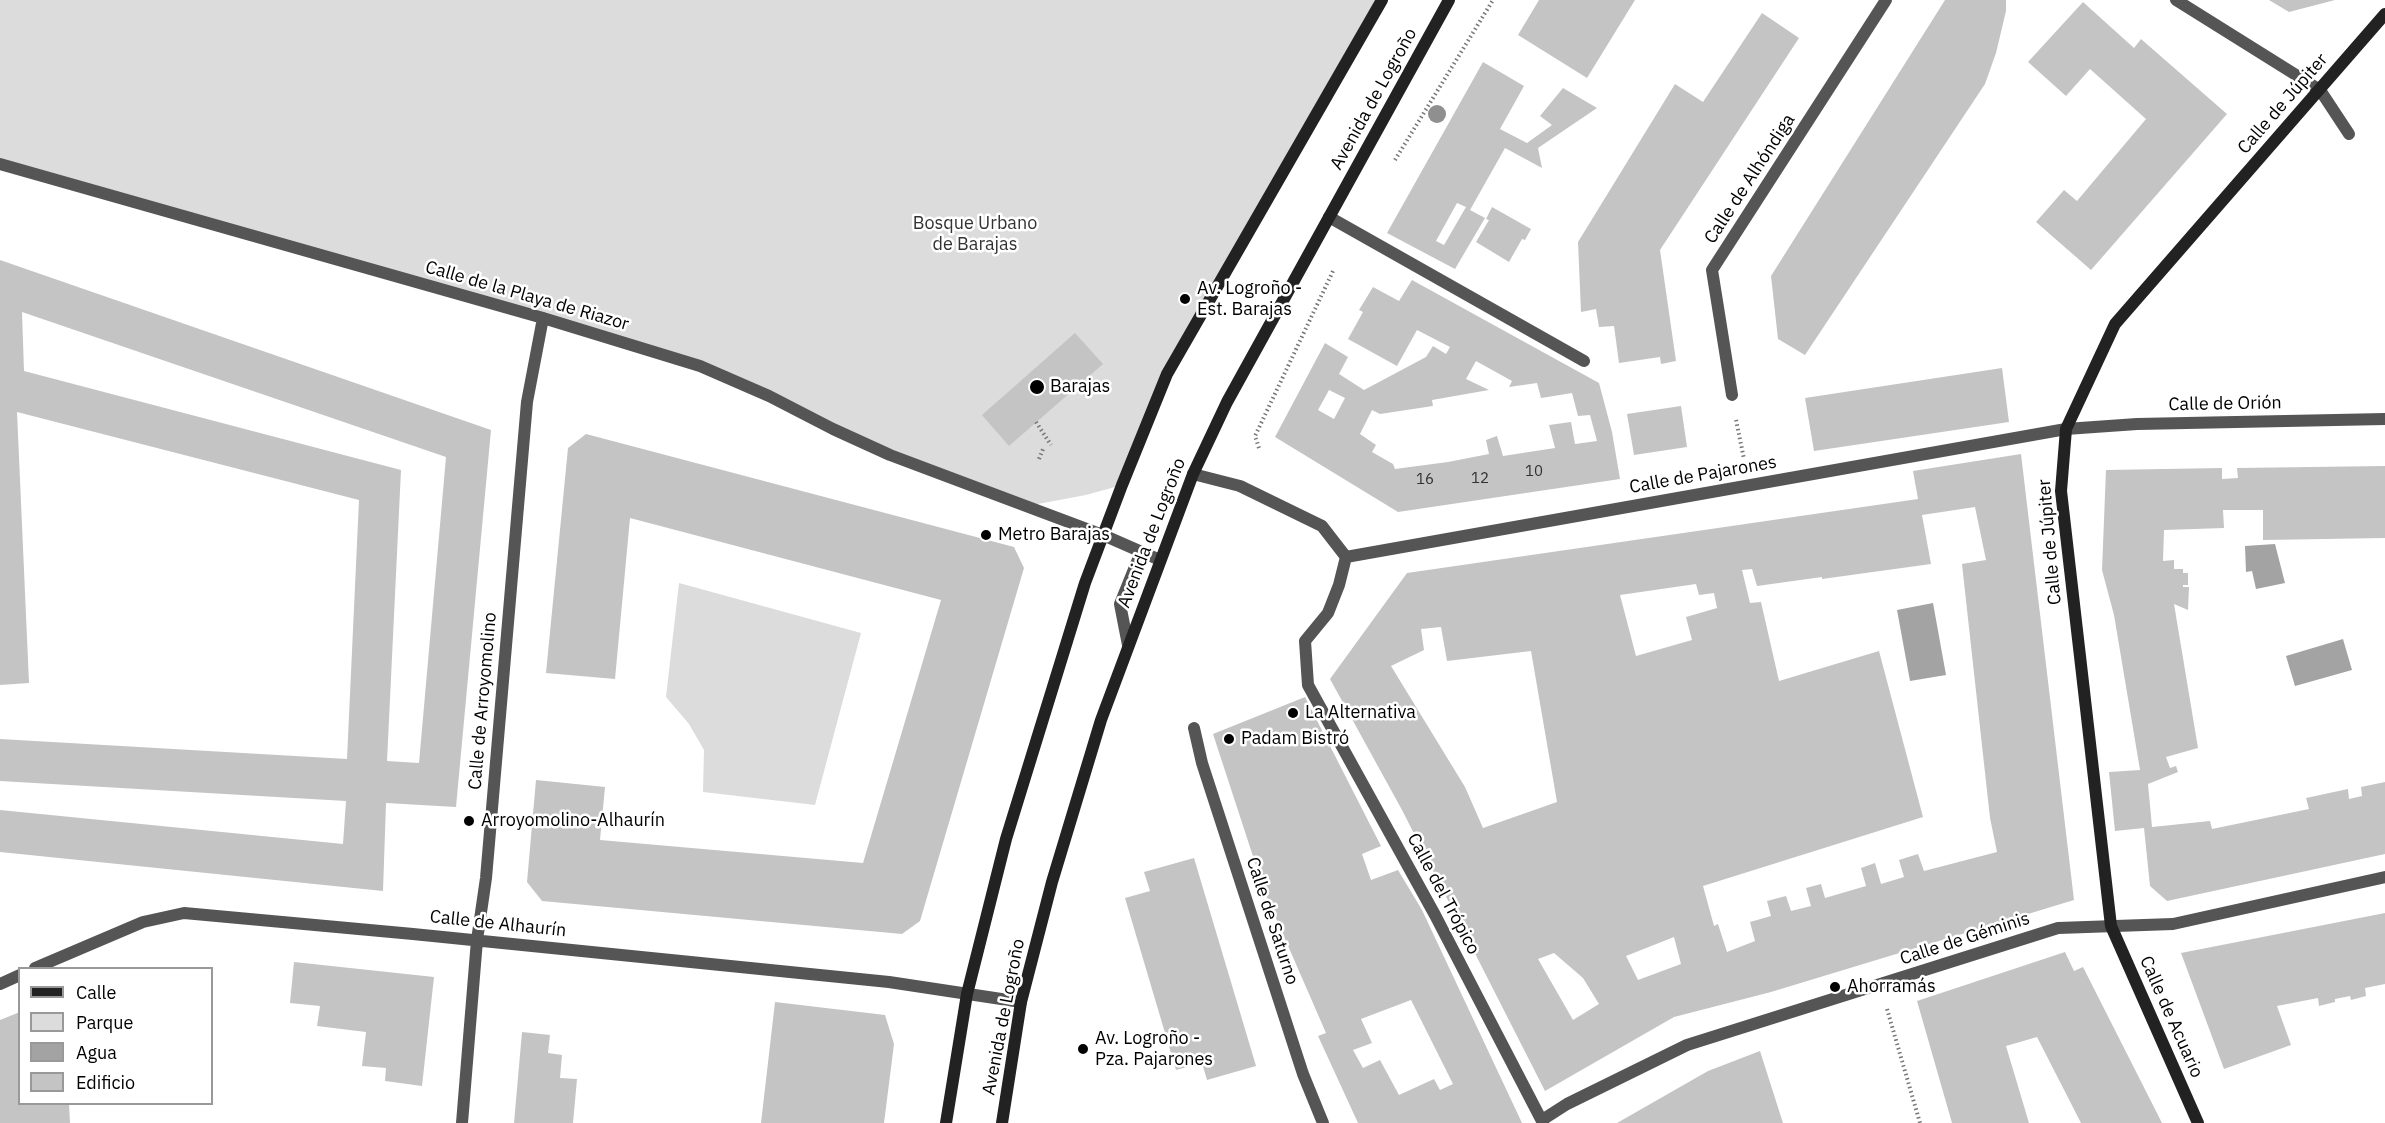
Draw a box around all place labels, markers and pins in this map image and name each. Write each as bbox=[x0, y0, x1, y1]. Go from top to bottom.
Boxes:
place label: Av. Logroño - Est. Barajas bbox=[1197, 278, 1302, 320]
marker: Av. Logroño - Est. Barajas bbox=[1178, 292, 1192, 306]
place label: Barajas bbox=[1050, 376, 1110, 398]
marker: Barajas bbox=[1028, 378, 1046, 396]
place label: Metro Barajas bbox=[998, 524, 1110, 546]
marker: Metro Barajas bbox=[979, 528, 993, 542]
place label: La Alternativa bbox=[1305, 702, 1416, 724]
marker: La Alternativa bbox=[1286, 706, 1300, 720]
place label: Padam Bistró bbox=[1241, 728, 1349, 750]
marker: Padam Bistró bbox=[1222, 732, 1236, 746]
place label: Arroyomolino-Alhaurín bbox=[481, 810, 665, 832]
marker: Arroyomolino-Alhaurín bbox=[462, 814, 476, 828]
place label: Ahorramás bbox=[1847, 976, 1936, 998]
marker: Ahorramás bbox=[1828, 980, 1842, 994]
place label: Av. Logroño - Pza. Pajarones bbox=[1095, 1028, 1213, 1070]
marker: Av. Logroño - Pza. Pajarones bbox=[1076, 1042, 1090, 1056]

